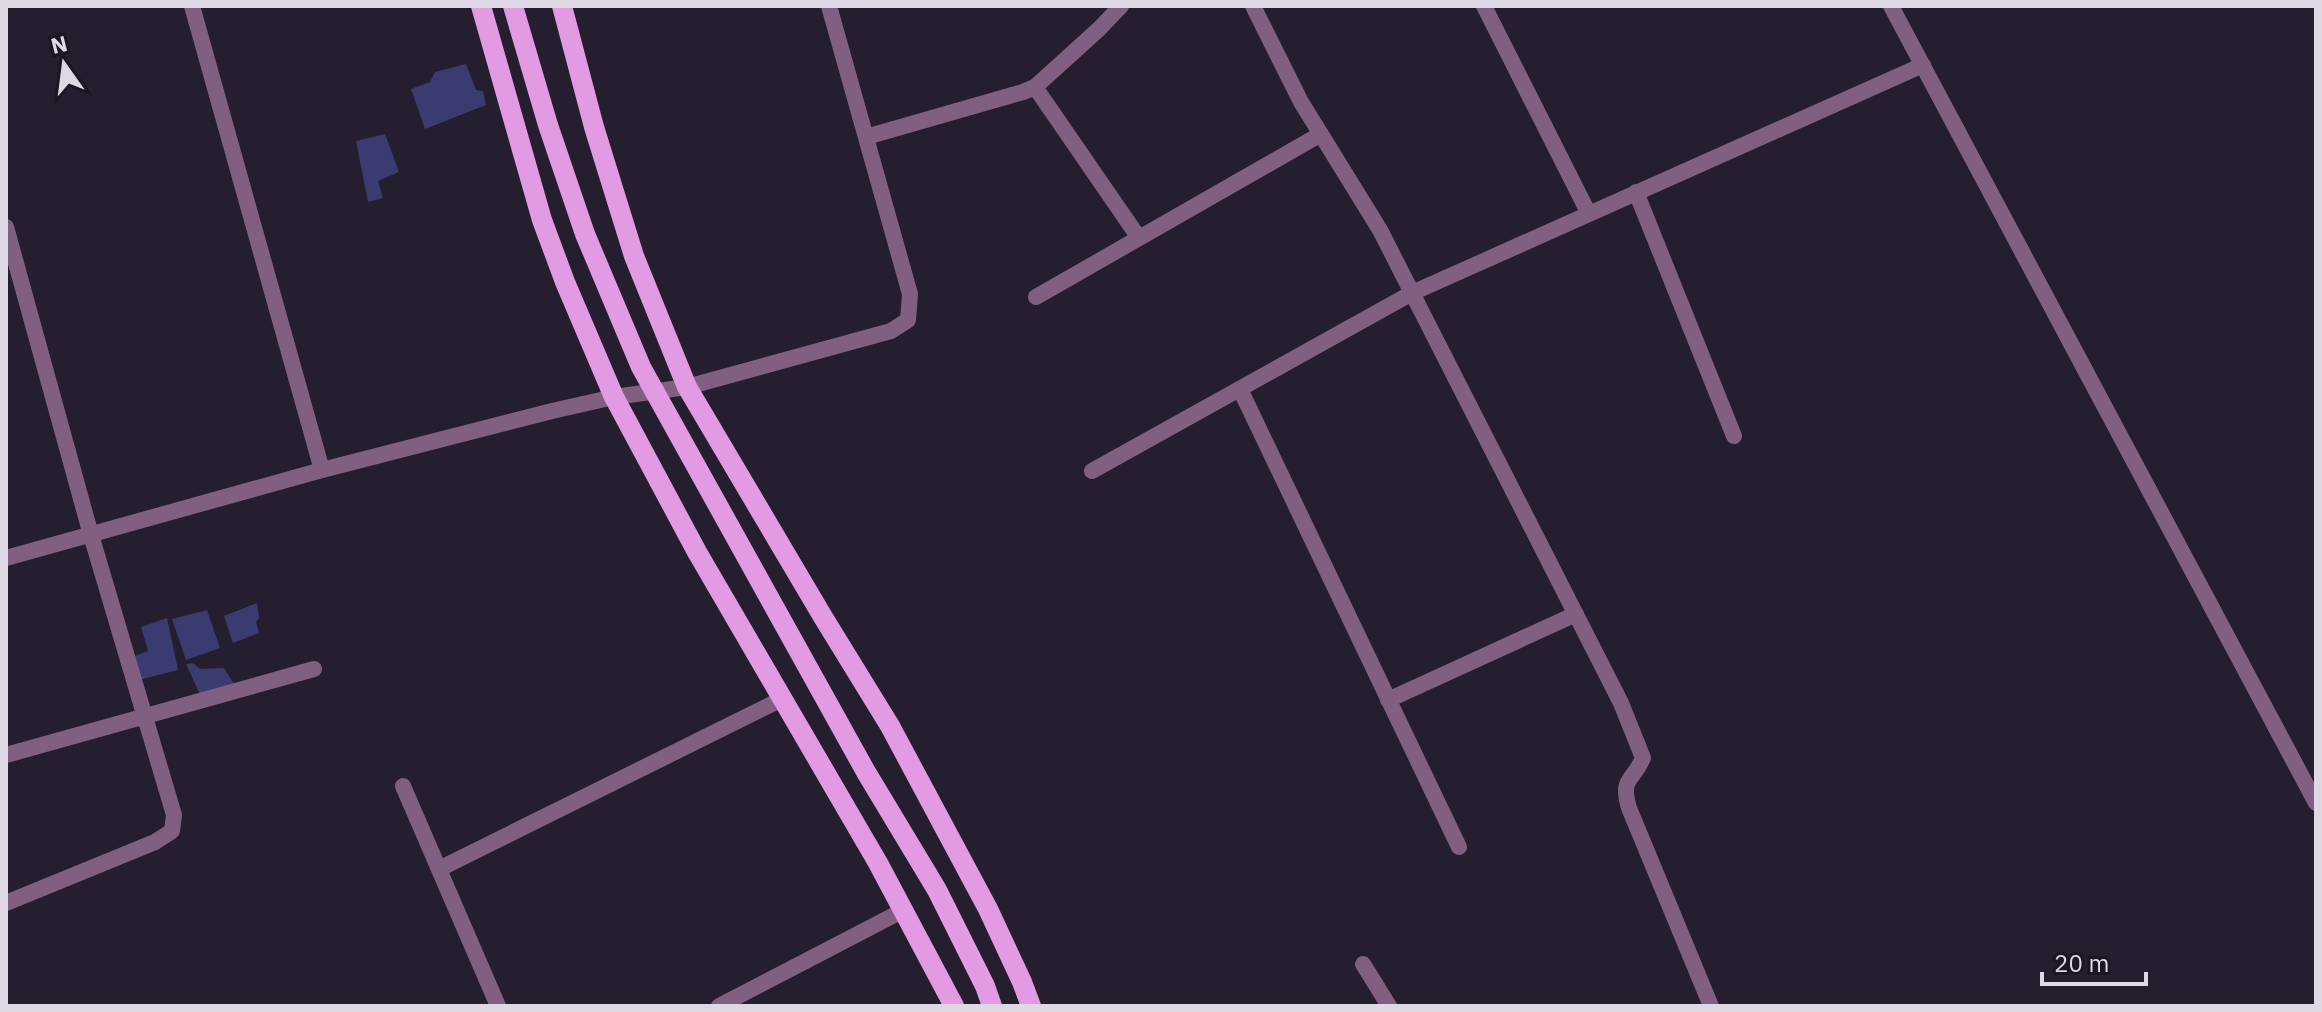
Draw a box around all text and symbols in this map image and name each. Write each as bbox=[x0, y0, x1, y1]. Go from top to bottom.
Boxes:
north arrow bbox=[24, 24, 104, 104]
text: N bbox=[48, 28, 70, 60]
scale bar bbox=[2042, 936, 2146, 986]
text: 20 m bbox=[2054, 947, 2109, 979]

